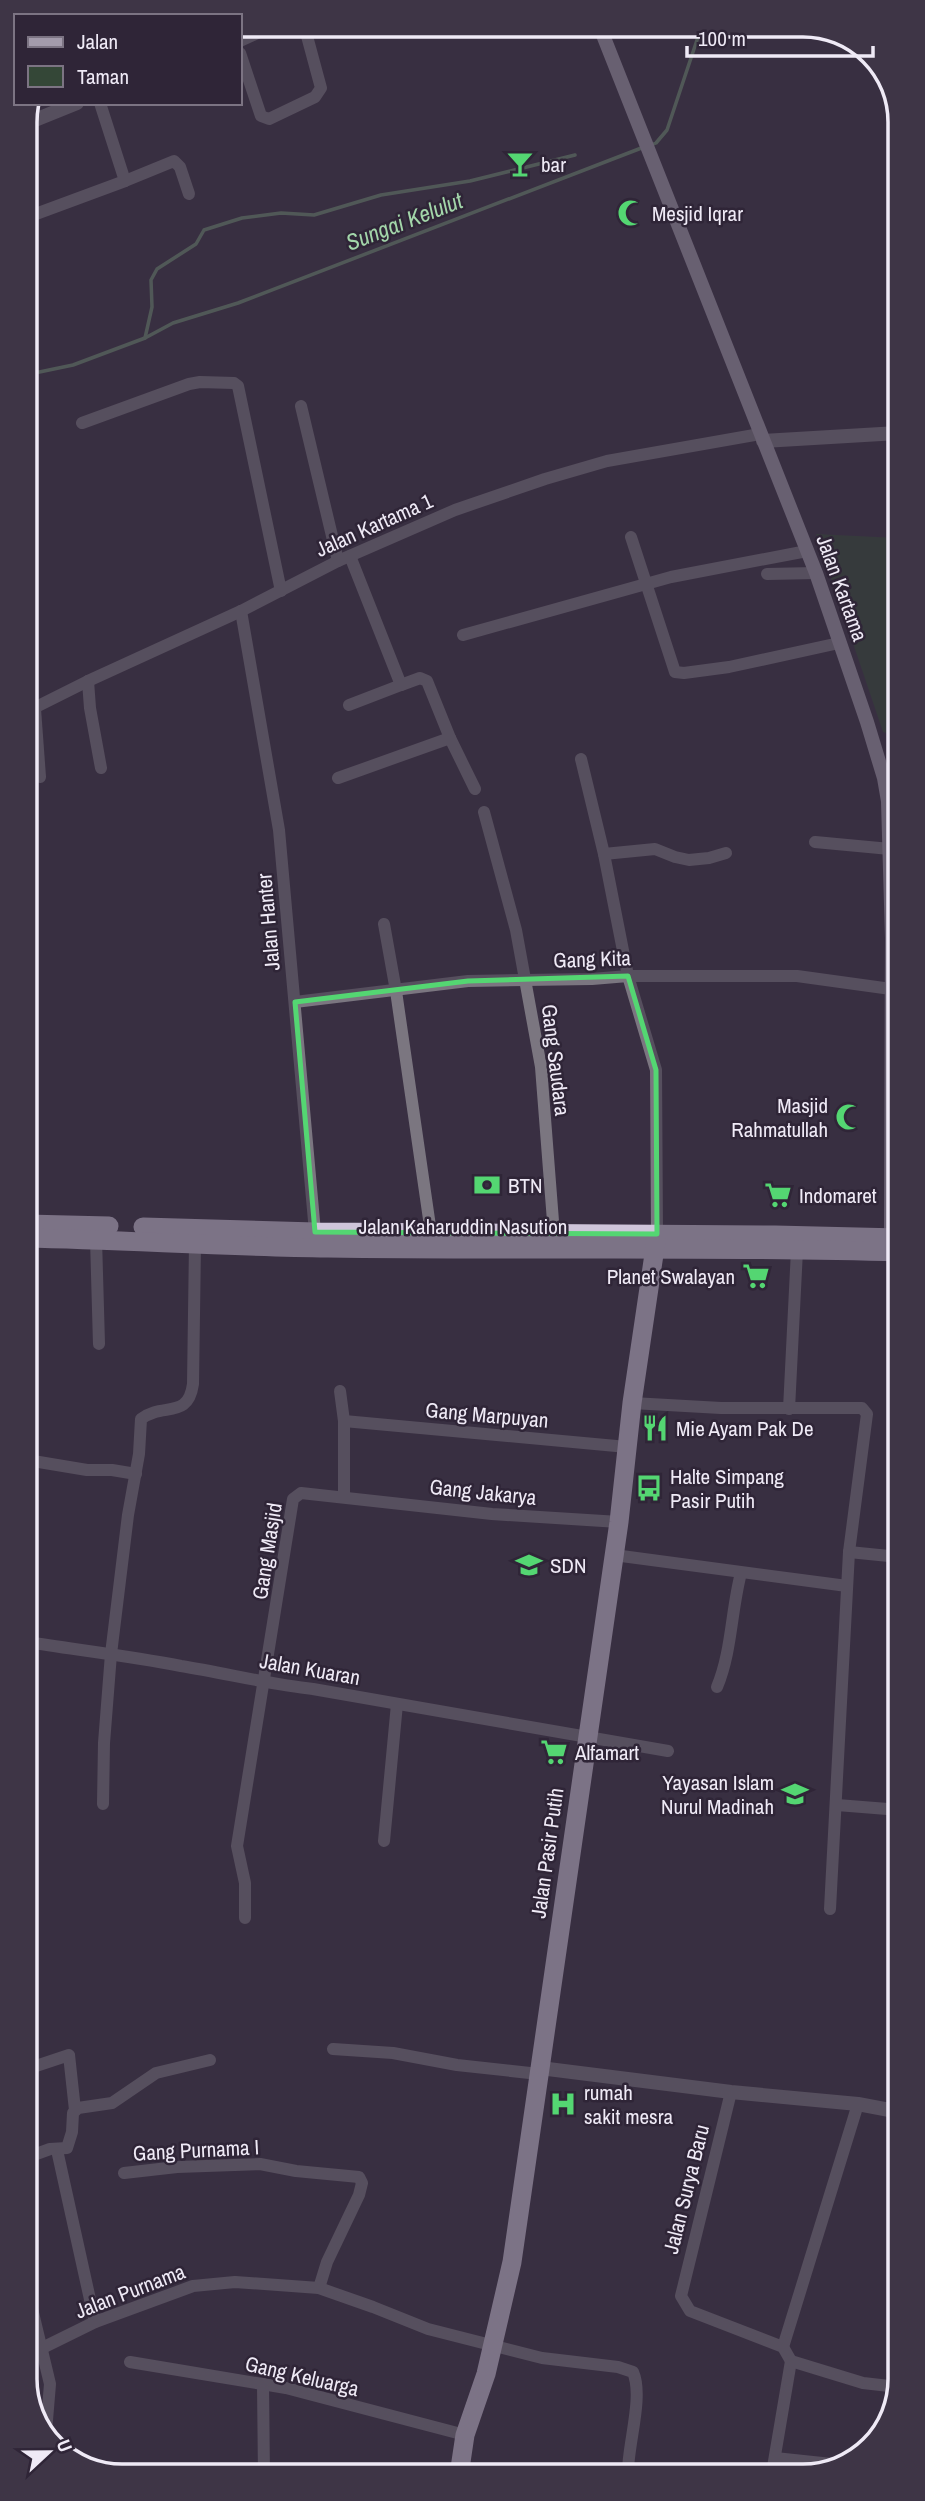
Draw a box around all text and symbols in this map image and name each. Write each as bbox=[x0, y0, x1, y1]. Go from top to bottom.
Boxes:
legend bbox=[14, 14, 242, 105]
scale bar bbox=[687, 14, 872, 58]
text: 100 m bbox=[698, 24, 746, 53]
text: Jalan bbox=[77, 27, 118, 56]
text: Taman bbox=[77, 62, 129, 91]
bar icon: bar bbox=[505, 149, 535, 179]
place label: bar bbox=[541, 150, 566, 179]
water label: Sungai Kelulut bbox=[341, 184, 468, 257]
mosque icon: Mesjid Iqrar bbox=[616, 198, 646, 228]
place label: Mesjid Iqrar bbox=[652, 199, 743, 228]
street label: Jalan Kartama 1 bbox=[311, 486, 438, 564]
street label: Jalan Kartama bbox=[809, 531, 875, 646]
street label: Jalan Hanter bbox=[249, 872, 287, 972]
street label: Gang Kita bbox=[553, 943, 632, 975]
street label: Gang Saudara bbox=[535, 1003, 577, 1118]
place label: Masjid Rahmatullah bbox=[731, 1091, 828, 1144]
mosque icon: Masjid Rahmatullah bbox=[834, 1102, 864, 1132]
bank icon: BTN bbox=[472, 1170, 502, 1200]
place label: BTN bbox=[508, 1171, 542, 1200]
supermarket icon: Indomaret bbox=[763, 1180, 793, 1210]
place label: Indomaret bbox=[799, 1181, 877, 1210]
street label: Jalan Kaharuddin Nasution bbox=[359, 1212, 567, 1241]
supermarket icon: Planet Swalayan bbox=[741, 1261, 771, 1291]
place label: Planet Swalayan bbox=[607, 1262, 735, 1291]
street label: Gang Marpuyan bbox=[424, 1395, 550, 1435]
restaurant icon: Mie Ayam Pak De bbox=[640, 1413, 670, 1443]
place label: Mie Ayam Pak De bbox=[676, 1414, 814, 1443]
place label: Halte Simpang Pasir Putih bbox=[670, 1462, 784, 1515]
street label: Gang Jakarya bbox=[428, 1472, 538, 1512]
bus stop icon: Halte Simpang Pasir Putih bbox=[634, 1473, 664, 1503]
street label: Gang Masjid bbox=[245, 1501, 289, 1601]
school or university icon: SDN bbox=[514, 1550, 544, 1580]
place label: SDN bbox=[550, 1551, 586, 1580]
street label: Jalan Kuaran bbox=[258, 1646, 362, 1692]
supermarket icon: Alfamart bbox=[539, 1737, 569, 1767]
place label: Alfamart bbox=[574, 1738, 639, 1767]
place label: Yayasan Islam Nurul Madinah bbox=[661, 1768, 774, 1821]
school or university icon: Yayasan Islam Nurul Madinah bbox=[780, 1779, 810, 1809]
street label: Jalan Pasir Putih bbox=[524, 1786, 570, 1920]
place label: rumah sakit mesra bbox=[584, 2078, 673, 2131]
hospital icon: rumah sakit mesra bbox=[548, 2089, 578, 2119]
street label: Jalan Surya Baru bbox=[656, 2121, 716, 2257]
street label: Gang Purnama I bbox=[132, 2132, 260, 2168]
street label: Jalan Purnama bbox=[71, 2257, 190, 2325]
street label: Gang Keluarga bbox=[242, 2349, 362, 2403]
north arrow bbox=[14, 2417, 84, 2487]
text: U bbox=[51, 2436, 79, 2456]

